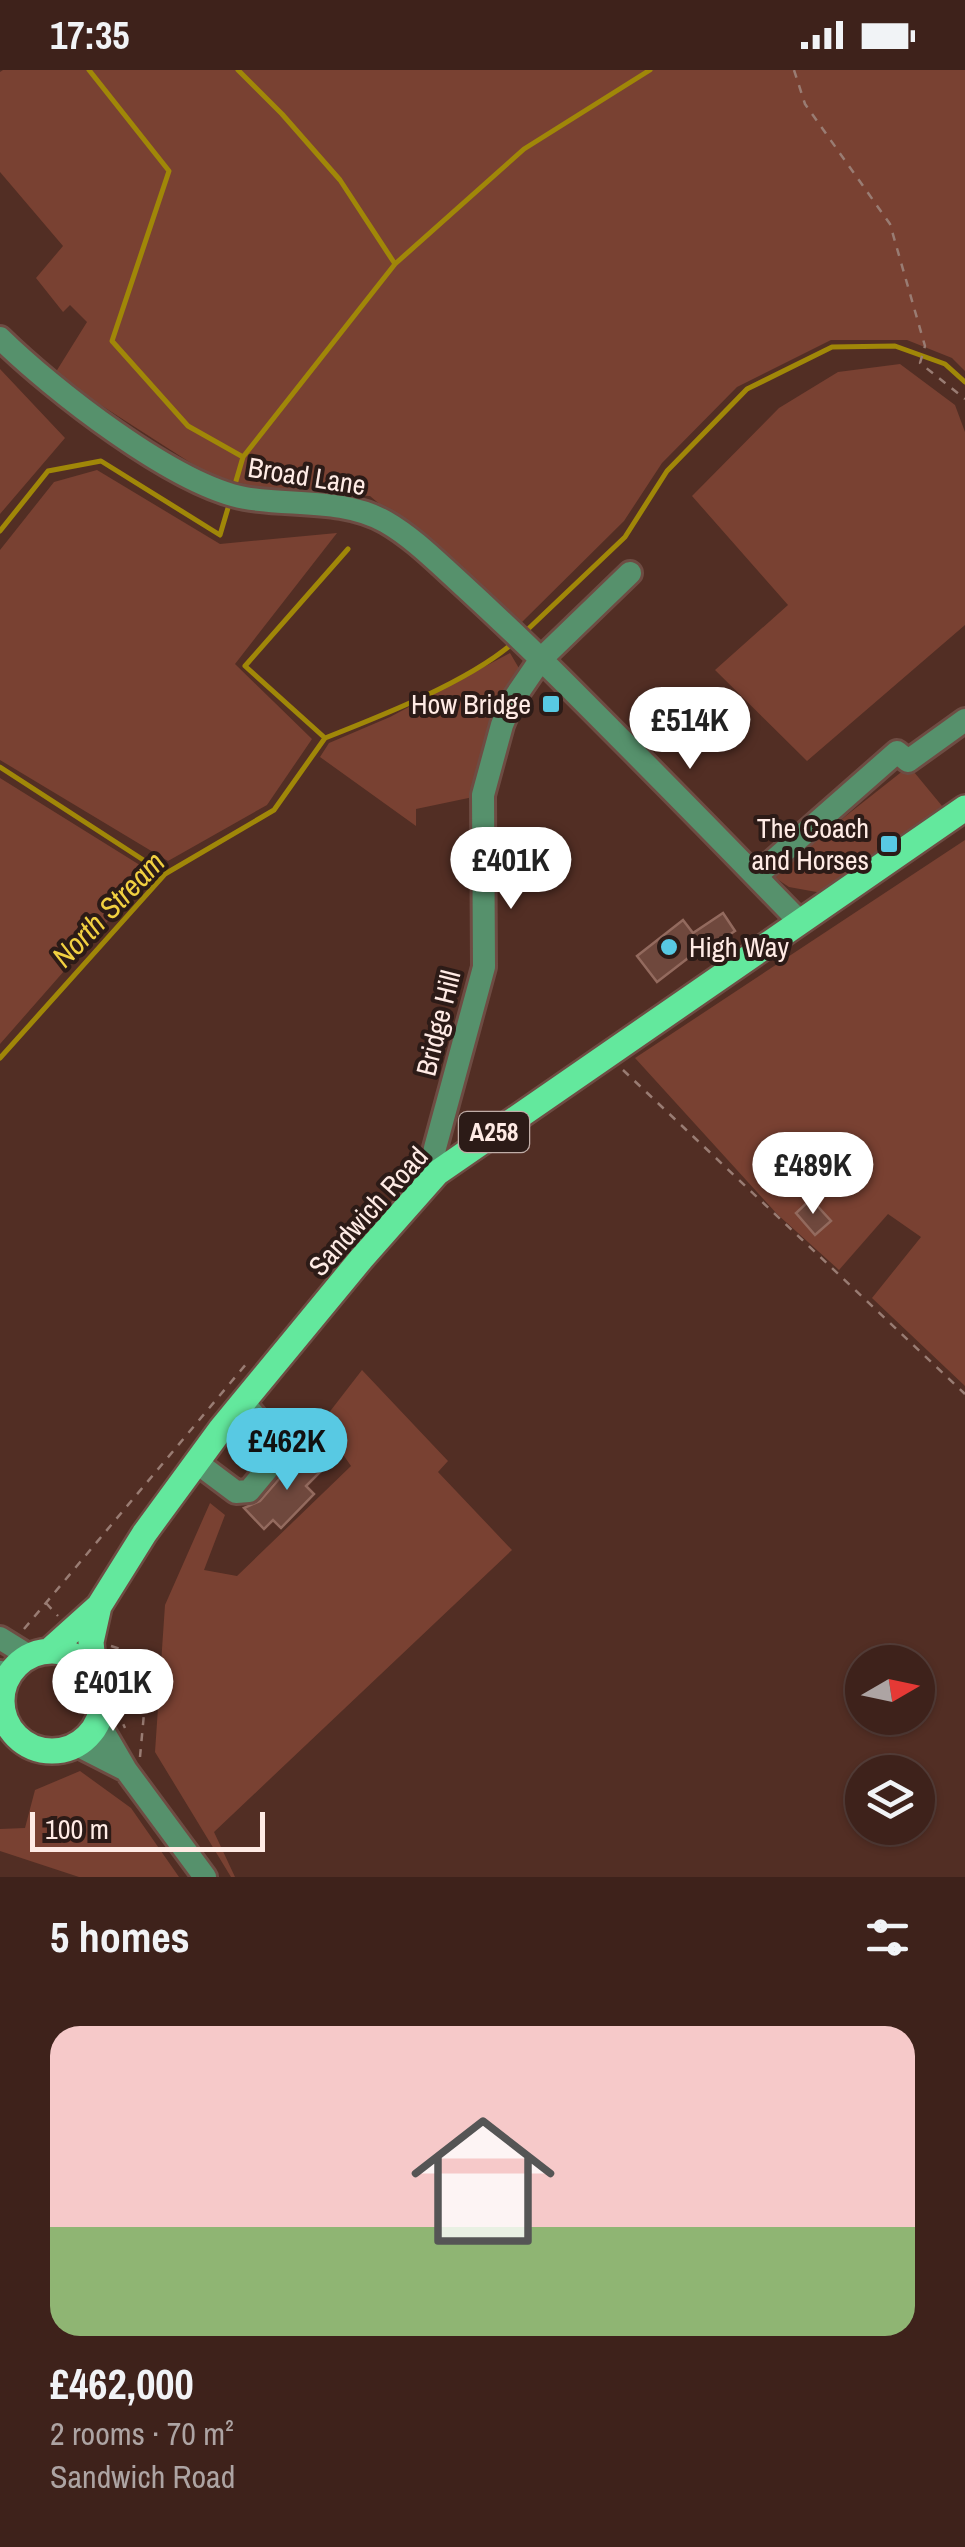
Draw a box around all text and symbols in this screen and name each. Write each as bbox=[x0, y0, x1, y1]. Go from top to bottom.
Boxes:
text: 17:35 bbox=[50, 10, 130, 61]
street label: Broad Lane bbox=[245, 448, 369, 504]
place label: How Bridge bbox=[411, 685, 531, 723]
pin: £514K bbox=[620, 687, 760, 772]
marker: How Bridge bbox=[540, 693, 562, 715]
text: £514K bbox=[651, 698, 729, 741]
place label: The Coach and Horses bbox=[752, 809, 869, 879]
pin: £401K bbox=[441, 827, 581, 912]
marker: The Coach and Horses bbox=[878, 833, 900, 855]
text: £401K bbox=[472, 838, 550, 881]
water label: North Stream bbox=[43, 842, 173, 976]
place label: High Way bbox=[689, 928, 789, 966]
marker: High Way bbox=[658, 936, 680, 958]
street label: Bridge Hill bbox=[407, 966, 469, 1080]
road number: A258 bbox=[459, 1112, 529, 1152]
pin: £489K bbox=[743, 1132, 883, 1217]
street label: Sandwich Road bbox=[300, 1138, 436, 1284]
text: £489K bbox=[774, 1143, 852, 1186]
pin: £462K bbox=[217, 1408, 357, 1493]
text: £462K bbox=[248, 1419, 326, 1462]
north arrow bbox=[845, 1645, 935, 1735]
map controls bbox=[845, 1645, 935, 1845]
pin: £401K bbox=[43, 1649, 183, 1734]
text: £401K bbox=[74, 1660, 152, 1703]
button: layers bbox=[845, 1755, 935, 1845]
scale bar bbox=[30, 1807, 265, 1852]
text: 100 m bbox=[45, 1810, 109, 1848]
text: 5 homes bbox=[50, 1909, 190, 1965]
icon: filters bbox=[860, 1910, 915, 1965]
icon: home bbox=[393, 2091, 573, 2271]
text: £462,000 bbox=[50, 2356, 194, 2412]
text: 2 rooms · 70 m² bbox=[50, 2412, 234, 2455]
text: Sandwich Road bbox=[50, 2455, 235, 2498]

